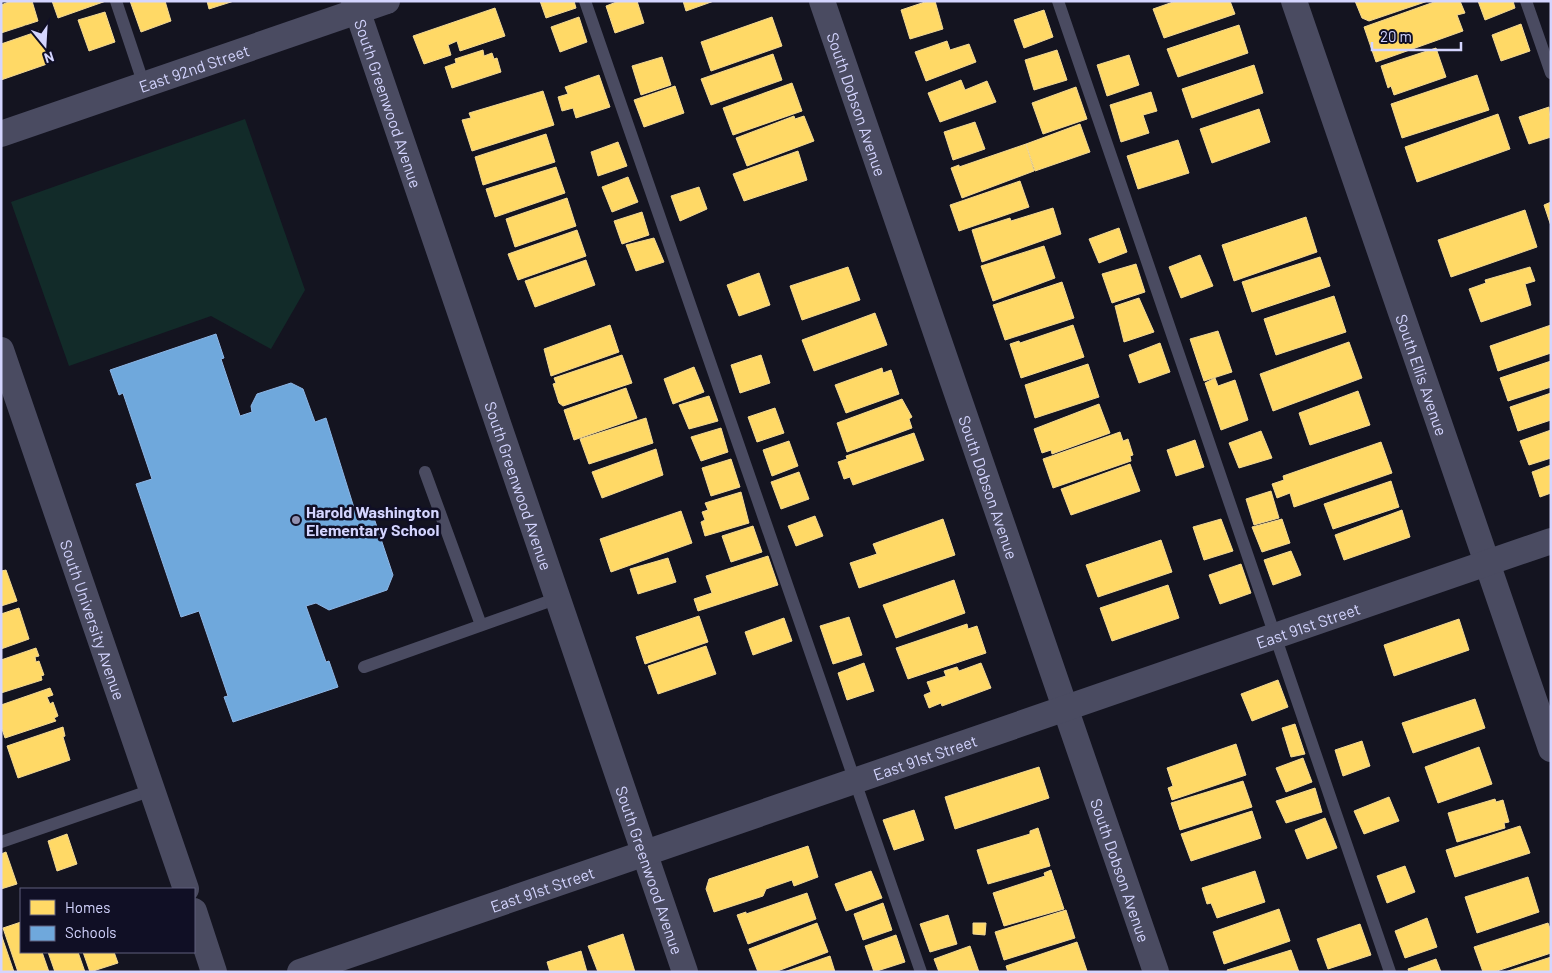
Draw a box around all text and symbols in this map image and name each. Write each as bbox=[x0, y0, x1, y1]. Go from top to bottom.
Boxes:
street label: South Greenwood Avenue bbox=[351, 16, 426, 190]
north arrow bbox=[20, 20, 70, 70]
scale bar bbox=[1372, 20, 1461, 52]
text: 20 m bbox=[1380, 27, 1412, 45]
street label: South Dobson Avenue bbox=[824, 30, 891, 178]
street label: East 92nd Street bbox=[136, 40, 252, 95]
text: N bbox=[42, 48, 56, 67]
street label: South Ellis Avenue bbox=[1393, 311, 1452, 438]
street label: South Greenwood Avenue bbox=[482, 399, 557, 572]
street label: South Dobson Avenue bbox=[956, 413, 1023, 561]
place label: Harold Washington Elementary School bbox=[306, 502, 440, 539]
marker: Harold Washington Elementary School bbox=[290, 514, 302, 526]
street label: South University Avenue bbox=[57, 537, 130, 702]
street label: East 91st Street bbox=[1253, 598, 1362, 651]
street label: East 91st Street bbox=[870, 730, 979, 783]
street label: South Greenwood Avenue bbox=[613, 783, 688, 957]
street label: South Dobson Avenue bbox=[1087, 796, 1154, 944]
street label: East 91st Street bbox=[488, 862, 597, 915]
legend bbox=[20, 888, 195, 953]
text: Homes bbox=[65, 898, 110, 916]
text: Schools bbox=[65, 923, 117, 941]

